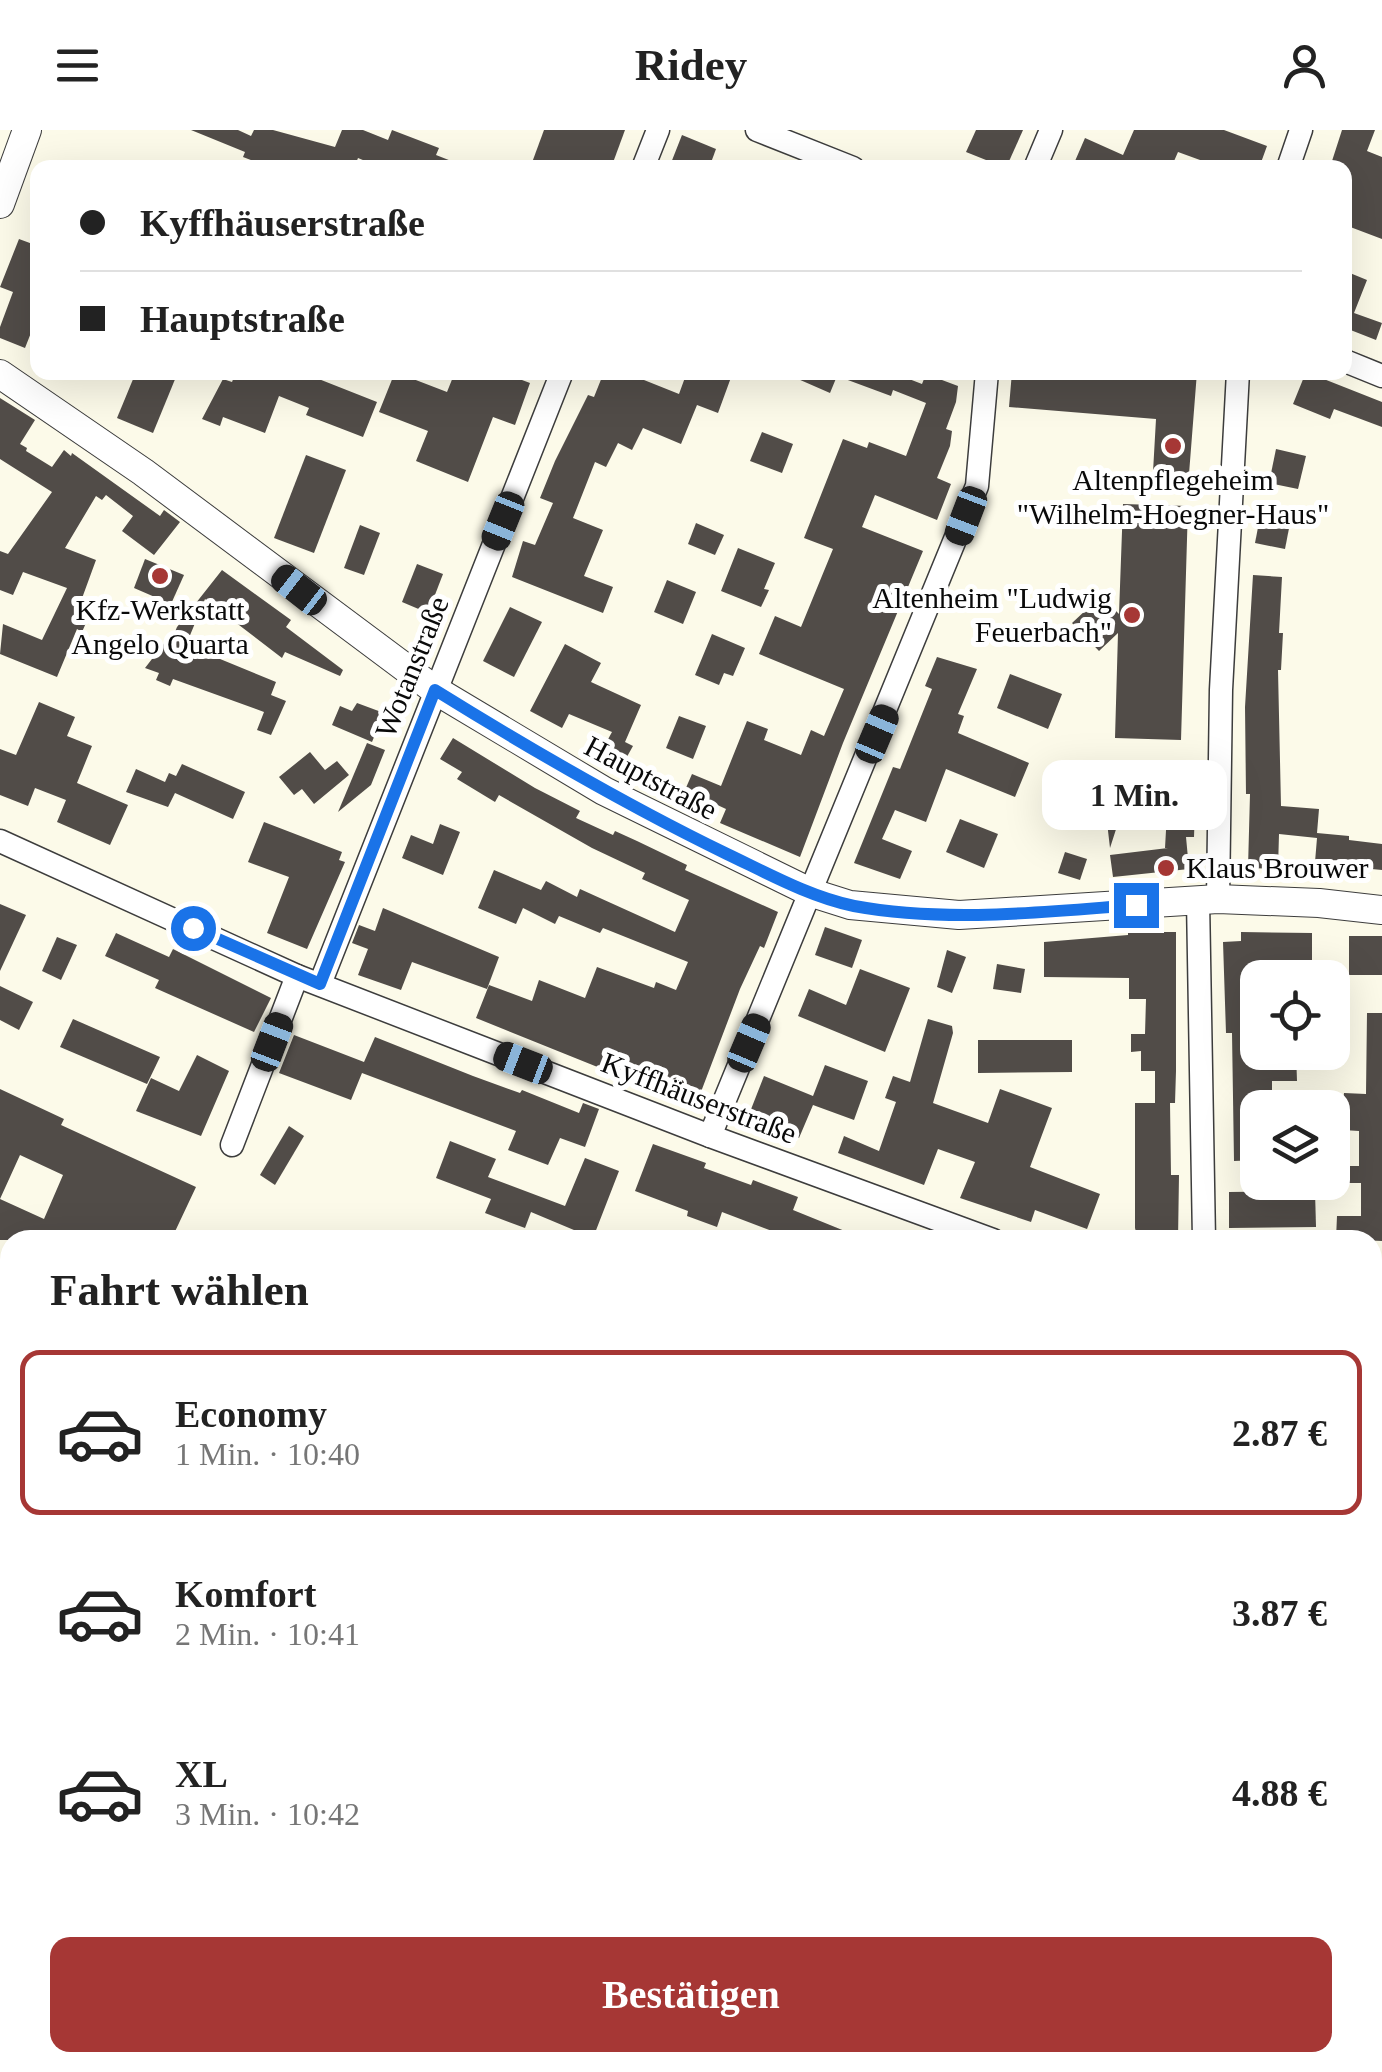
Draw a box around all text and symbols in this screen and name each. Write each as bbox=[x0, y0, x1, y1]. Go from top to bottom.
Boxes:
icon: menu bbox=[50, 38, 105, 93]
icon: person bbox=[1277, 38, 1332, 93]
text: Ridey bbox=[635, 40, 747, 90]
text: Kyffhäuserstraße bbox=[140, 202, 425, 244]
text: Hauptstraße bbox=[140, 298, 345, 340]
marker: Altenpflegeheim "Wilhelm-Hoegner-Haus" bbox=[1162, 435, 1184, 457]
place label: Altenpflegeheim "Wilhelm-Hoegner-Haus" bbox=[1017, 463, 1329, 530]
car bbox=[941, 483, 991, 549]
car bbox=[478, 488, 528, 554]
car bbox=[266, 560, 332, 620]
marker: Kfz-Werkstatt Angelo Quarta bbox=[149, 565, 171, 587]
place label: Altenheim "Ludwig Feuerbach" bbox=[872, 581, 1112, 648]
street label: Wotanstraße bbox=[368, 591, 455, 742]
place label: Kfz-Werkstatt Angelo Quarta bbox=[71, 593, 249, 660]
marker: Altenheim "Ludwig Feuerbach" bbox=[1121, 604, 1143, 626]
car bbox=[851, 701, 903, 767]
street label: Hauptstraße bbox=[579, 729, 723, 826]
callout: 1 Min. bbox=[1044, 760, 1228, 830]
text: 1 Min. bbox=[1090, 777, 1179, 813]
place label: Klaus Brouwer bbox=[1186, 851, 1368, 884]
marker: Klaus Brouwer bbox=[1155, 857, 1177, 879]
route end bbox=[1114, 883, 1159, 928]
route start bbox=[171, 906, 216, 951]
map controls bbox=[1240, 960, 1350, 1200]
button: locate bbox=[1240, 960, 1350, 1070]
car bbox=[247, 1009, 297, 1075]
car bbox=[723, 1010, 775, 1076]
car bbox=[490, 1038, 556, 1088]
street label: Kyffhäuserstraße bbox=[597, 1045, 801, 1150]
button: layers bbox=[1240, 1090, 1350, 1200]
text: Fahrt wählen bbox=[50, 1265, 309, 1315]
icon: car bbox=[55, 1388, 145, 1478]
text: Economy bbox=[175, 1393, 327, 1435]
text: 2.87 € bbox=[1232, 1412, 1327, 1454]
text: 1 Min. · 10:40 bbox=[175, 1436, 360, 1472]
icon: car bbox=[55, 1568, 145, 1658]
text: Komfort bbox=[175, 1573, 316, 1615]
text: 3.87 € bbox=[1232, 1592, 1327, 1634]
text: 2 Min. · 10:41 bbox=[175, 1616, 360, 1652]
icon: car bbox=[55, 1748, 145, 1838]
text: XL bbox=[175, 1753, 228, 1795]
text: 4.88 € bbox=[1232, 1772, 1327, 1814]
text: 3 Min. · 10:42 bbox=[175, 1796, 360, 1832]
button: Bestätigen bbox=[50, 1937, 1332, 2052]

